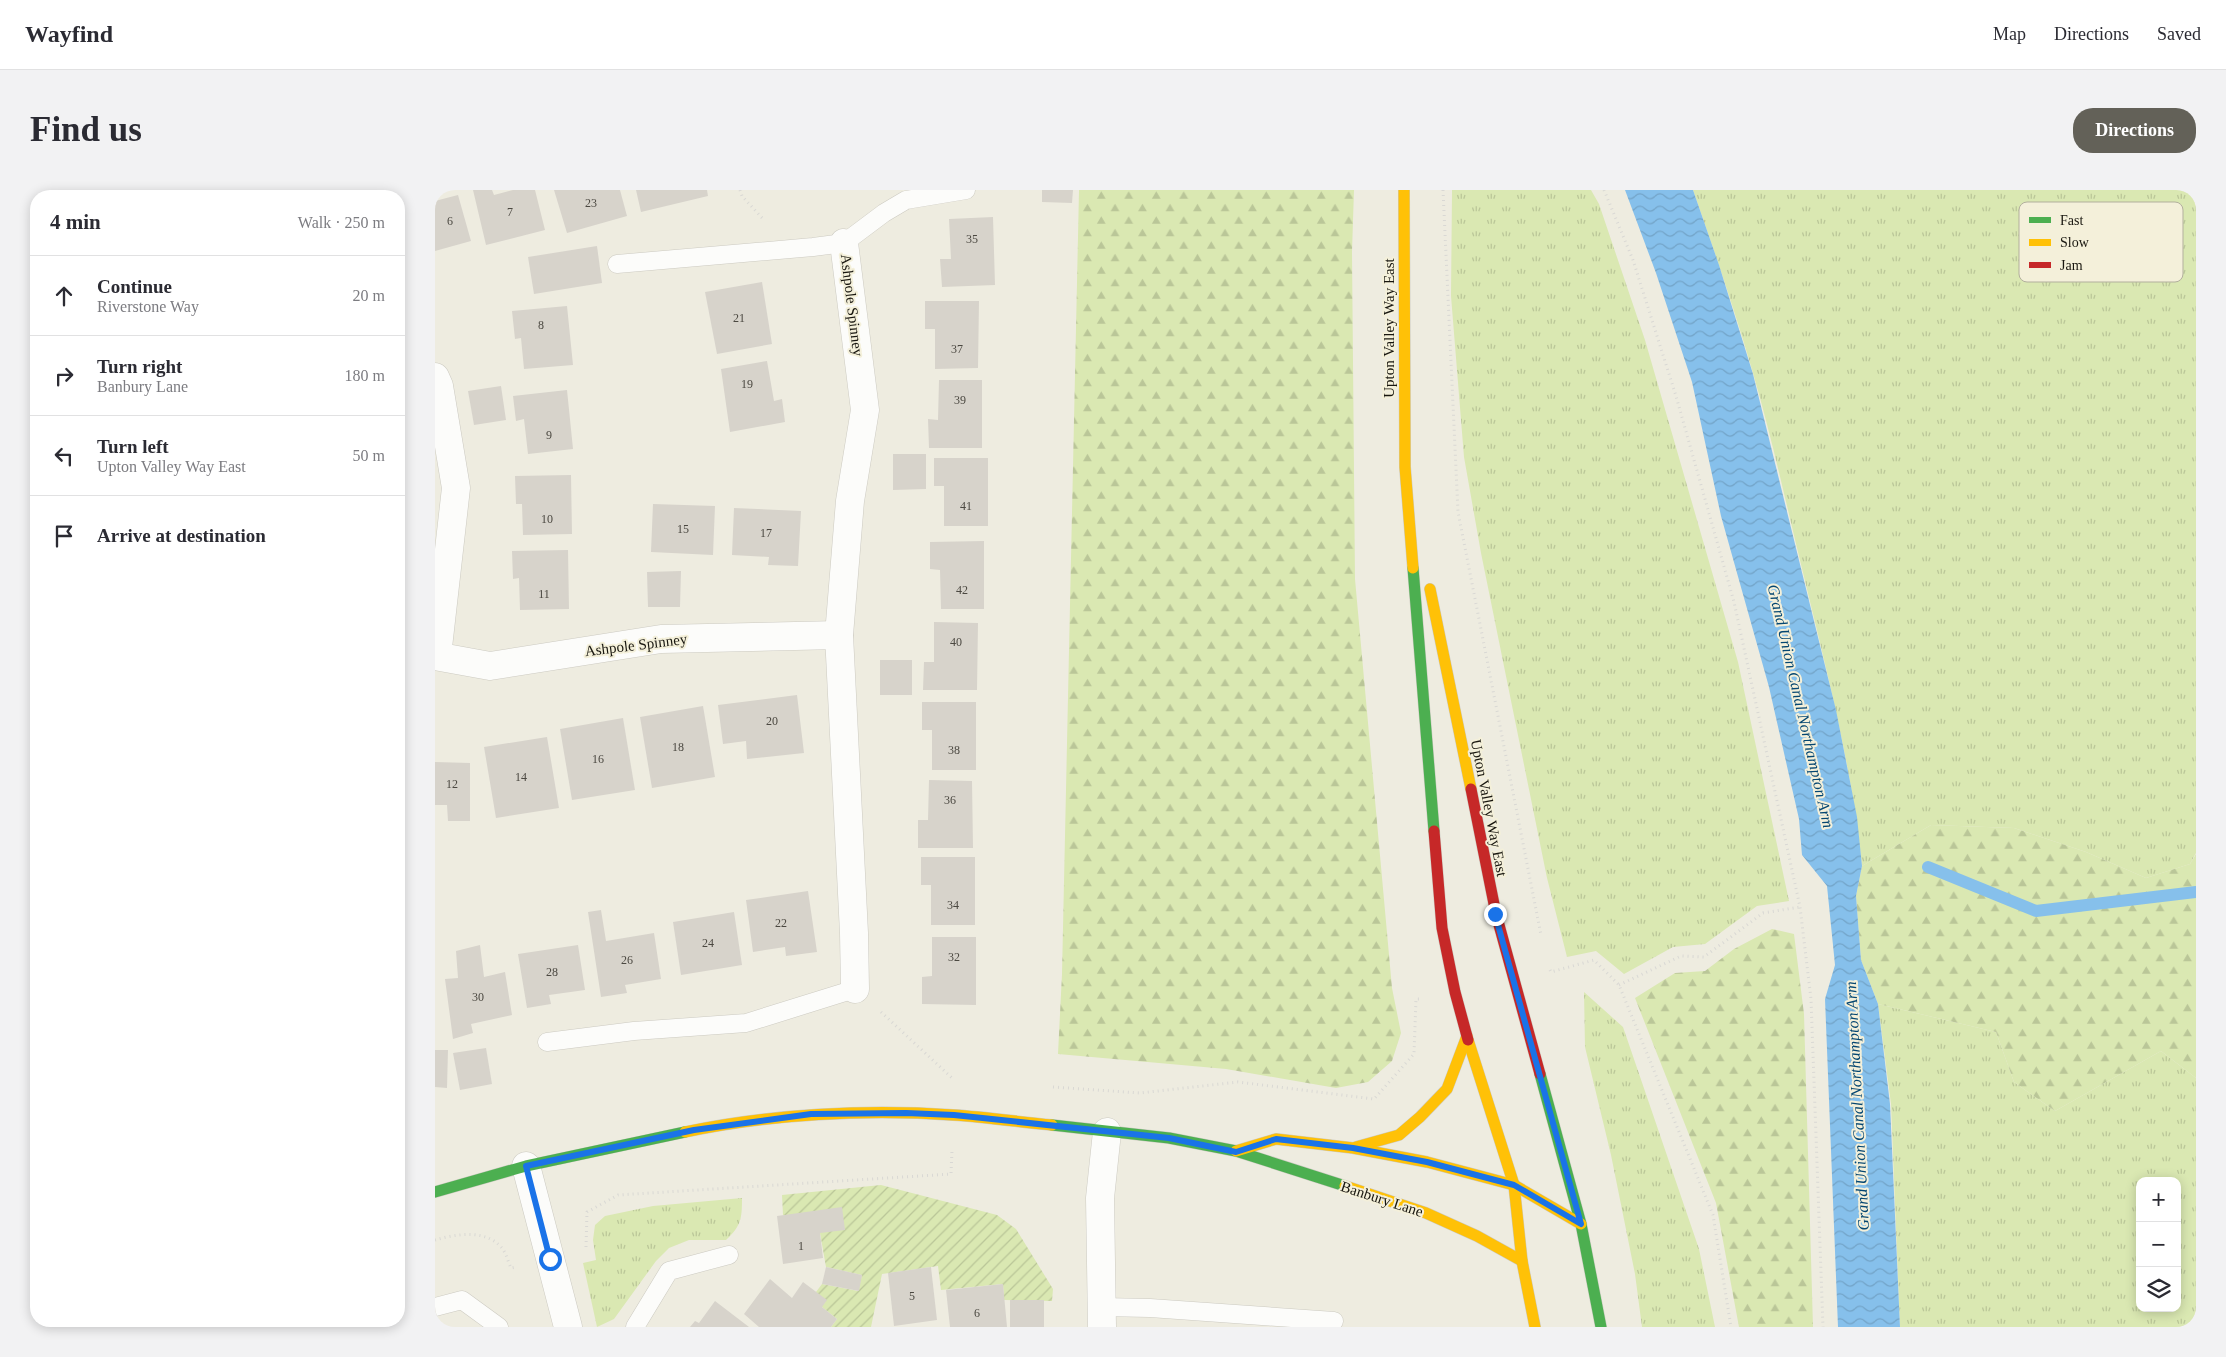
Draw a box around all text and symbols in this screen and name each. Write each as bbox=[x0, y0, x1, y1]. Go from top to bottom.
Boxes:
text: Wayfind bbox=[25, 21, 113, 47]
text: Map bbox=[1993, 24, 2026, 44]
text: Directions bbox=[2054, 24, 2129, 44]
text: Saved bbox=[2157, 24, 2201, 44]
button: Directions bbox=[2073, 108, 2196, 153]
text: Find us bbox=[30, 110, 142, 149]
house number: 23 bbox=[585, 196, 597, 210]
legend bbox=[2019, 202, 2183, 282]
house number: 7 bbox=[507, 205, 513, 219]
text: 4 min bbox=[50, 210, 101, 234]
text: Fast bbox=[2060, 213, 2083, 228]
text: Walk · 250 m bbox=[298, 214, 385, 231]
house number: 6 bbox=[447, 214, 453, 228]
house number: 35 bbox=[966, 232, 978, 246]
text: Slow bbox=[2060, 235, 2090, 250]
street label: Ashpole Spinney bbox=[838, 253, 866, 358]
street label: Upton Valley Way East bbox=[1381, 257, 1397, 398]
text: Jam bbox=[2060, 258, 2083, 273]
text: Continue bbox=[97, 276, 172, 297]
icon: ahead bbox=[50, 282, 78, 310]
text: 20 m bbox=[353, 287, 385, 304]
text: Riverstone Way bbox=[97, 298, 199, 315]
house number: 21 bbox=[733, 311, 745, 325]
house number: 8 bbox=[538, 318, 544, 332]
house number: 37 bbox=[951, 342, 963, 356]
text: Turn right bbox=[97, 356, 182, 377]
icon: right bbox=[50, 362, 78, 390]
text: 180 m bbox=[345, 367, 385, 384]
house number: 19 bbox=[741, 377, 753, 391]
text: Banbury Lane bbox=[97, 378, 188, 395]
house number: 39 bbox=[954, 393, 966, 407]
house number: 9 bbox=[546, 428, 552, 442]
text: Turn left bbox=[97, 436, 169, 457]
icon: left bbox=[50, 442, 78, 470]
text: 50 m bbox=[353, 447, 385, 464]
text: Upton Valley Way East bbox=[97, 458, 246, 475]
house number: 41 bbox=[960, 499, 972, 513]
house number: 10 bbox=[541, 512, 553, 526]
icon: arrive bbox=[50, 522, 78, 550]
house number: 15 bbox=[677, 522, 689, 536]
text: Arrive at destination bbox=[97, 525, 266, 546]
house number: 17 bbox=[760, 526, 772, 540]
house number: 42 bbox=[956, 583, 968, 597]
water label: Grand Union Canal Northampton Arm bbox=[1764, 583, 1837, 830]
house number: 11 bbox=[538, 587, 550, 601]
street label: Ashpole Spinney bbox=[584, 631, 689, 659]
house number: 40 bbox=[950, 635, 962, 649]
house number: 20 bbox=[766, 714, 778, 728]
street label: Upton Valley Way East bbox=[1468, 738, 1510, 879]
house number: 18 bbox=[672, 740, 684, 754]
house number: 38 bbox=[948, 743, 960, 757]
house number: 16 bbox=[592, 752, 604, 766]
house number: 14 bbox=[515, 770, 527, 784]
house number: 12 bbox=[446, 777, 458, 791]
house number: 36 bbox=[944, 793, 956, 807]
house number: 34 bbox=[947, 898, 959, 912]
route end bbox=[1484, 903, 1507, 926]
house number: 22 bbox=[775, 916, 787, 930]
house number: 24 bbox=[702, 936, 714, 950]
house number: 32 bbox=[948, 950, 960, 964]
house number: 26 bbox=[621, 953, 633, 967]
house number: 28 bbox=[546, 965, 558, 979]
water label: Grand Union Canal Northampton Arm bbox=[1842, 981, 1873, 1231]
house number: 30 bbox=[472, 990, 484, 1004]
map controls bbox=[2136, 1177, 2181, 1312]
button: + bbox=[2136, 1177, 2181, 1222]
street label: Banbury Lane bbox=[1339, 1178, 1425, 1220]
button: − bbox=[2136, 1222, 2181, 1267]
house number: 1 bbox=[798, 1239, 804, 1253]
route start bbox=[539, 1248, 562, 1271]
button: layers bbox=[2136, 1267, 2181, 1312]
house number: 5 bbox=[909, 1289, 915, 1303]
house number: 6 bbox=[974, 1306, 980, 1320]

